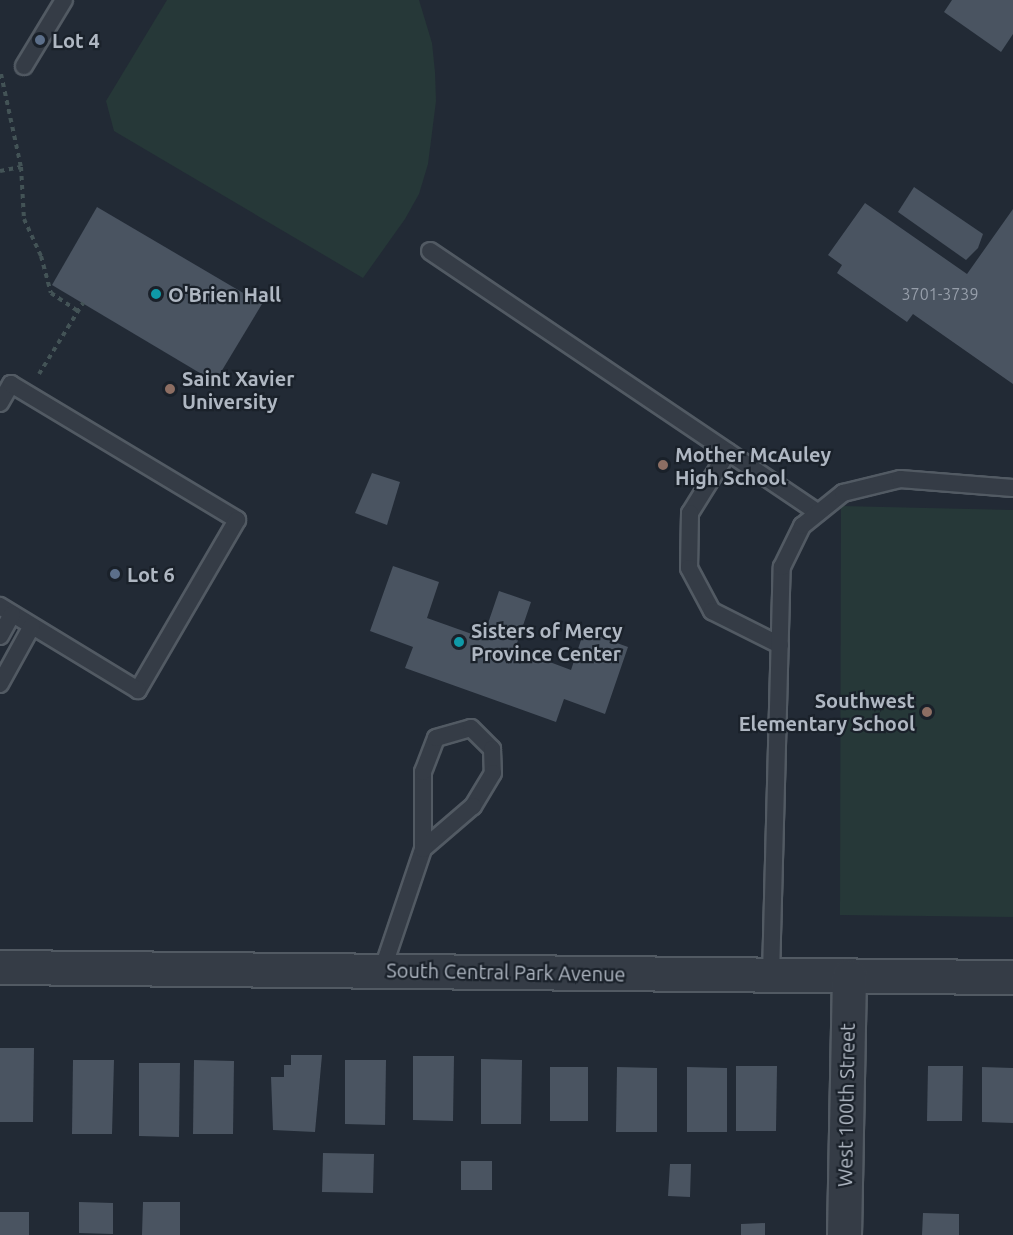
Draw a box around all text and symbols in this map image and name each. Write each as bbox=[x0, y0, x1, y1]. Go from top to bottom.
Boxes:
place label: Lot 4 bbox=[52, 28, 100, 52]
marker: Lot 4 bbox=[33, 33, 47, 47]
place label: O'Brien Hall bbox=[168, 282, 281, 306]
house number: 3701-3739 bbox=[902, 284, 978, 304]
marker: O'Brien Hall bbox=[149, 287, 163, 301]
place label: Saint Xavier University bbox=[182, 366, 294, 413]
marker: Saint Xavier University bbox=[163, 382, 177, 396]
place label: Mother McAuley High School bbox=[675, 442, 831, 489]
marker: Mother McAuley High School bbox=[656, 458, 670, 472]
place label: Lot 6 bbox=[127, 562, 175, 586]
marker: Lot 6 bbox=[108, 567, 122, 581]
place label: Sisters of Mercy Province Center bbox=[471, 618, 623, 665]
marker: Sisters of Mercy Province Center bbox=[452, 635, 466, 649]
place label: Southwest Elementary School bbox=[739, 688, 915, 735]
marker: Southwest Elementary School bbox=[920, 705, 934, 719]
street label: South Central Park Avenue bbox=[386, 958, 626, 986]
street label: West 100th Street bbox=[833, 1023, 859, 1187]

